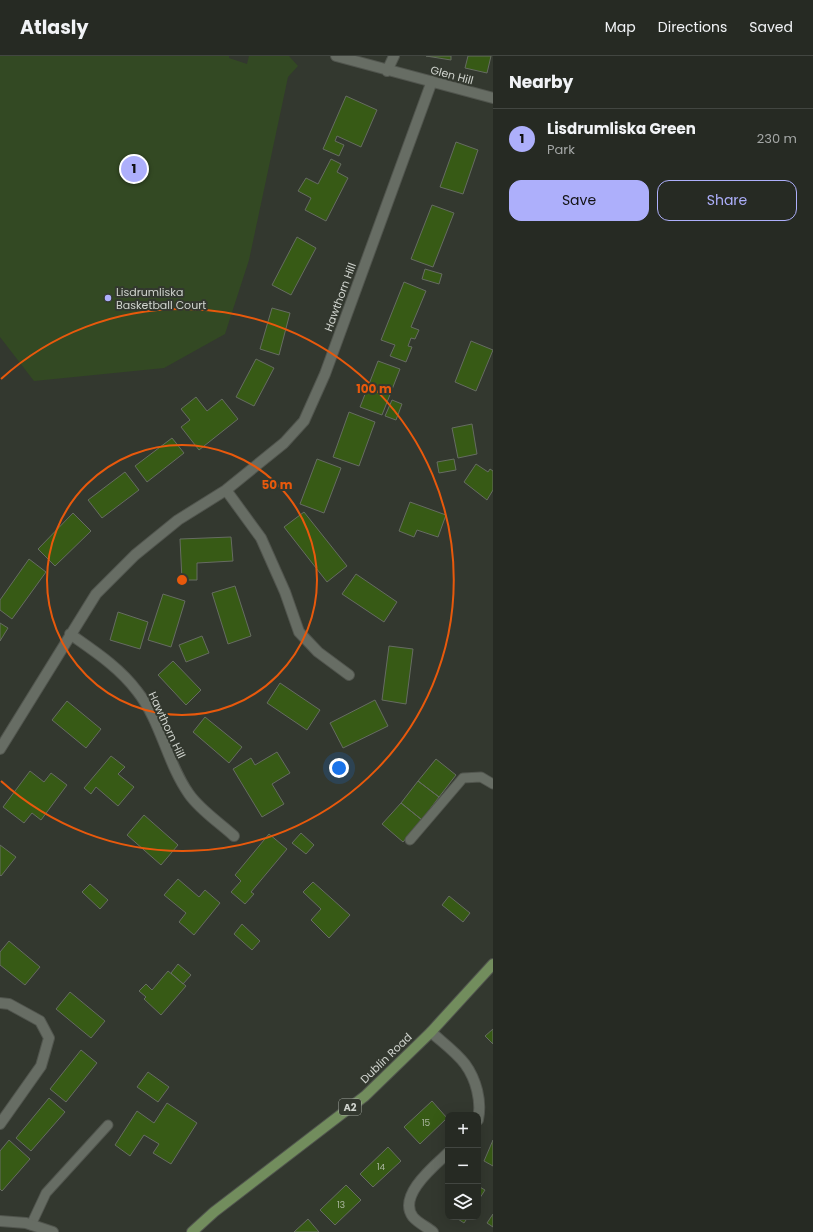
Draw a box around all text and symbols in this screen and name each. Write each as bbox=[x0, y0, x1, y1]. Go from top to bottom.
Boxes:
text: Atlasly bbox=[20, 14, 88, 41]
text: Map bbox=[605, 17, 636, 37]
text: Directions bbox=[658, 17, 727, 37]
text: Saved bbox=[749, 17, 793, 37]
street label: Glen Hill bbox=[429, 62, 475, 88]
text: Nearby bbox=[509, 70, 573, 94]
text: Lisdrumliska Green bbox=[547, 118, 696, 139]
text: 1 bbox=[520, 129, 524, 148]
text: 230 m bbox=[757, 129, 797, 148]
text: Park bbox=[547, 140, 575, 159]
pin: 1 bbox=[121, 154, 147, 184]
button: Save bbox=[509, 180, 649, 221]
button: Share bbox=[657, 180, 797, 221]
street label: Hawthorn Hill bbox=[320, 260, 360, 334]
place label: Lisdrumliska Basketball Court bbox=[116, 284, 206, 313]
marker: Lisdrumliska Basketball Court bbox=[103, 293, 113, 303]
text: 100 m bbox=[356, 380, 392, 397]
text: 50 m bbox=[262, 476, 293, 493]
centre of rings bbox=[175, 573, 189, 587]
street label: Hawthorn Hill bbox=[145, 689, 189, 761]
your location bbox=[329, 758, 349, 778]
street label: Dublin Road bbox=[357, 1029, 415, 1087]
road number: A2 bbox=[339, 1099, 361, 1115]
map controls bbox=[445, 1112, 481, 1220]
button: + bbox=[445, 1112, 481, 1148]
house number: 15 bbox=[422, 1117, 431, 1129]
button: − bbox=[445, 1148, 481, 1184]
house number: 14 bbox=[377, 1161, 386, 1173]
button: layers bbox=[445, 1184, 481, 1220]
house number: 13 bbox=[337, 1199, 345, 1211]

